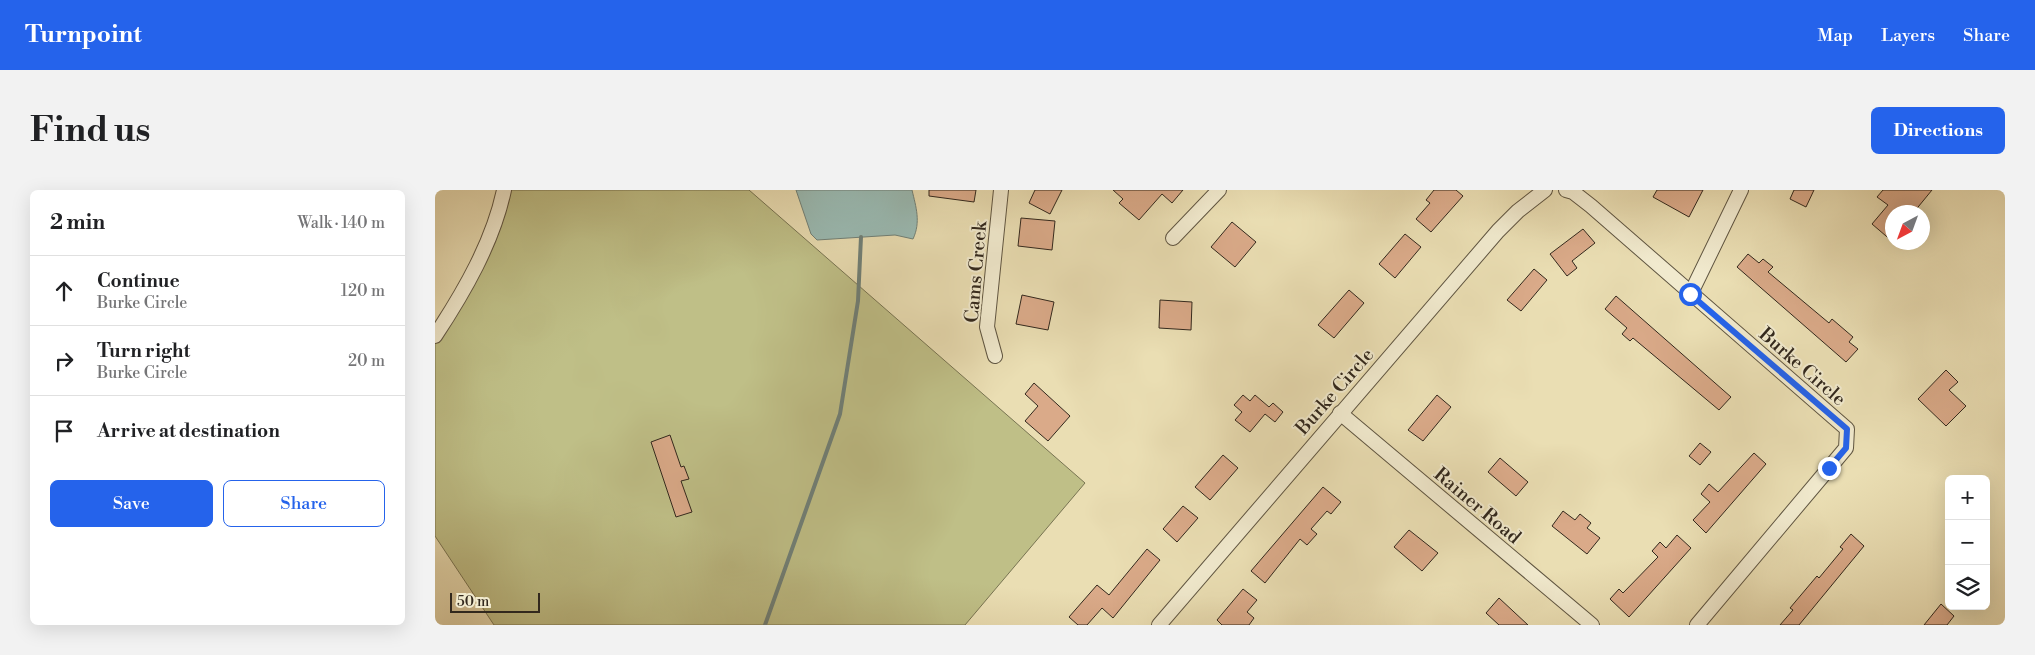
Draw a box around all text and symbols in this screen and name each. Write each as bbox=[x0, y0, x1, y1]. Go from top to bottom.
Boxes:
text: Turnpoint bbox=[25, 20, 142, 50]
text: Map bbox=[1818, 24, 1853, 47]
text: Layers bbox=[1881, 24, 1935, 47]
text: Share bbox=[1963, 24, 2010, 47]
button: Directions bbox=[1871, 107, 2005, 154]
text: Find us bbox=[30, 109, 150, 152]
north arrow bbox=[1885, 205, 1930, 250]
text: 2 min bbox=[50, 210, 105, 236]
text: Walk · 140 m bbox=[297, 213, 385, 233]
street label: Cams Creek bbox=[960, 219, 992, 324]
text: Continue bbox=[97, 269, 180, 293]
icon: ahead bbox=[50, 277, 78, 305]
text: 120 m bbox=[341, 281, 385, 301]
route start bbox=[1679, 283, 1702, 306]
text: Burke Circle bbox=[97, 293, 187, 313]
street label: Burke Circle bbox=[1753, 322, 1851, 411]
text: Turn right bbox=[97, 339, 190, 363]
street label: Burke Circle bbox=[1290, 343, 1379, 441]
icon: right bbox=[50, 347, 78, 375]
text: 20 m bbox=[348, 351, 385, 371]
text: Burke Circle bbox=[97, 363, 187, 383]
icon: arrive bbox=[50, 417, 78, 445]
text: Arrive at destination bbox=[97, 419, 280, 443]
route end bbox=[1818, 457, 1841, 480]
street label: Rainer Road bbox=[1429, 462, 1526, 549]
map controls bbox=[1945, 475, 1990, 610]
button: + bbox=[1945, 475, 1990, 520]
button: Save bbox=[50, 480, 213, 527]
button: Share bbox=[223, 480, 385, 527]
button: − bbox=[1945, 520, 1990, 565]
button: layers bbox=[1945, 565, 1990, 610]
scale bar bbox=[450, 590, 540, 613]
text: 50 m bbox=[457, 593, 489, 611]

